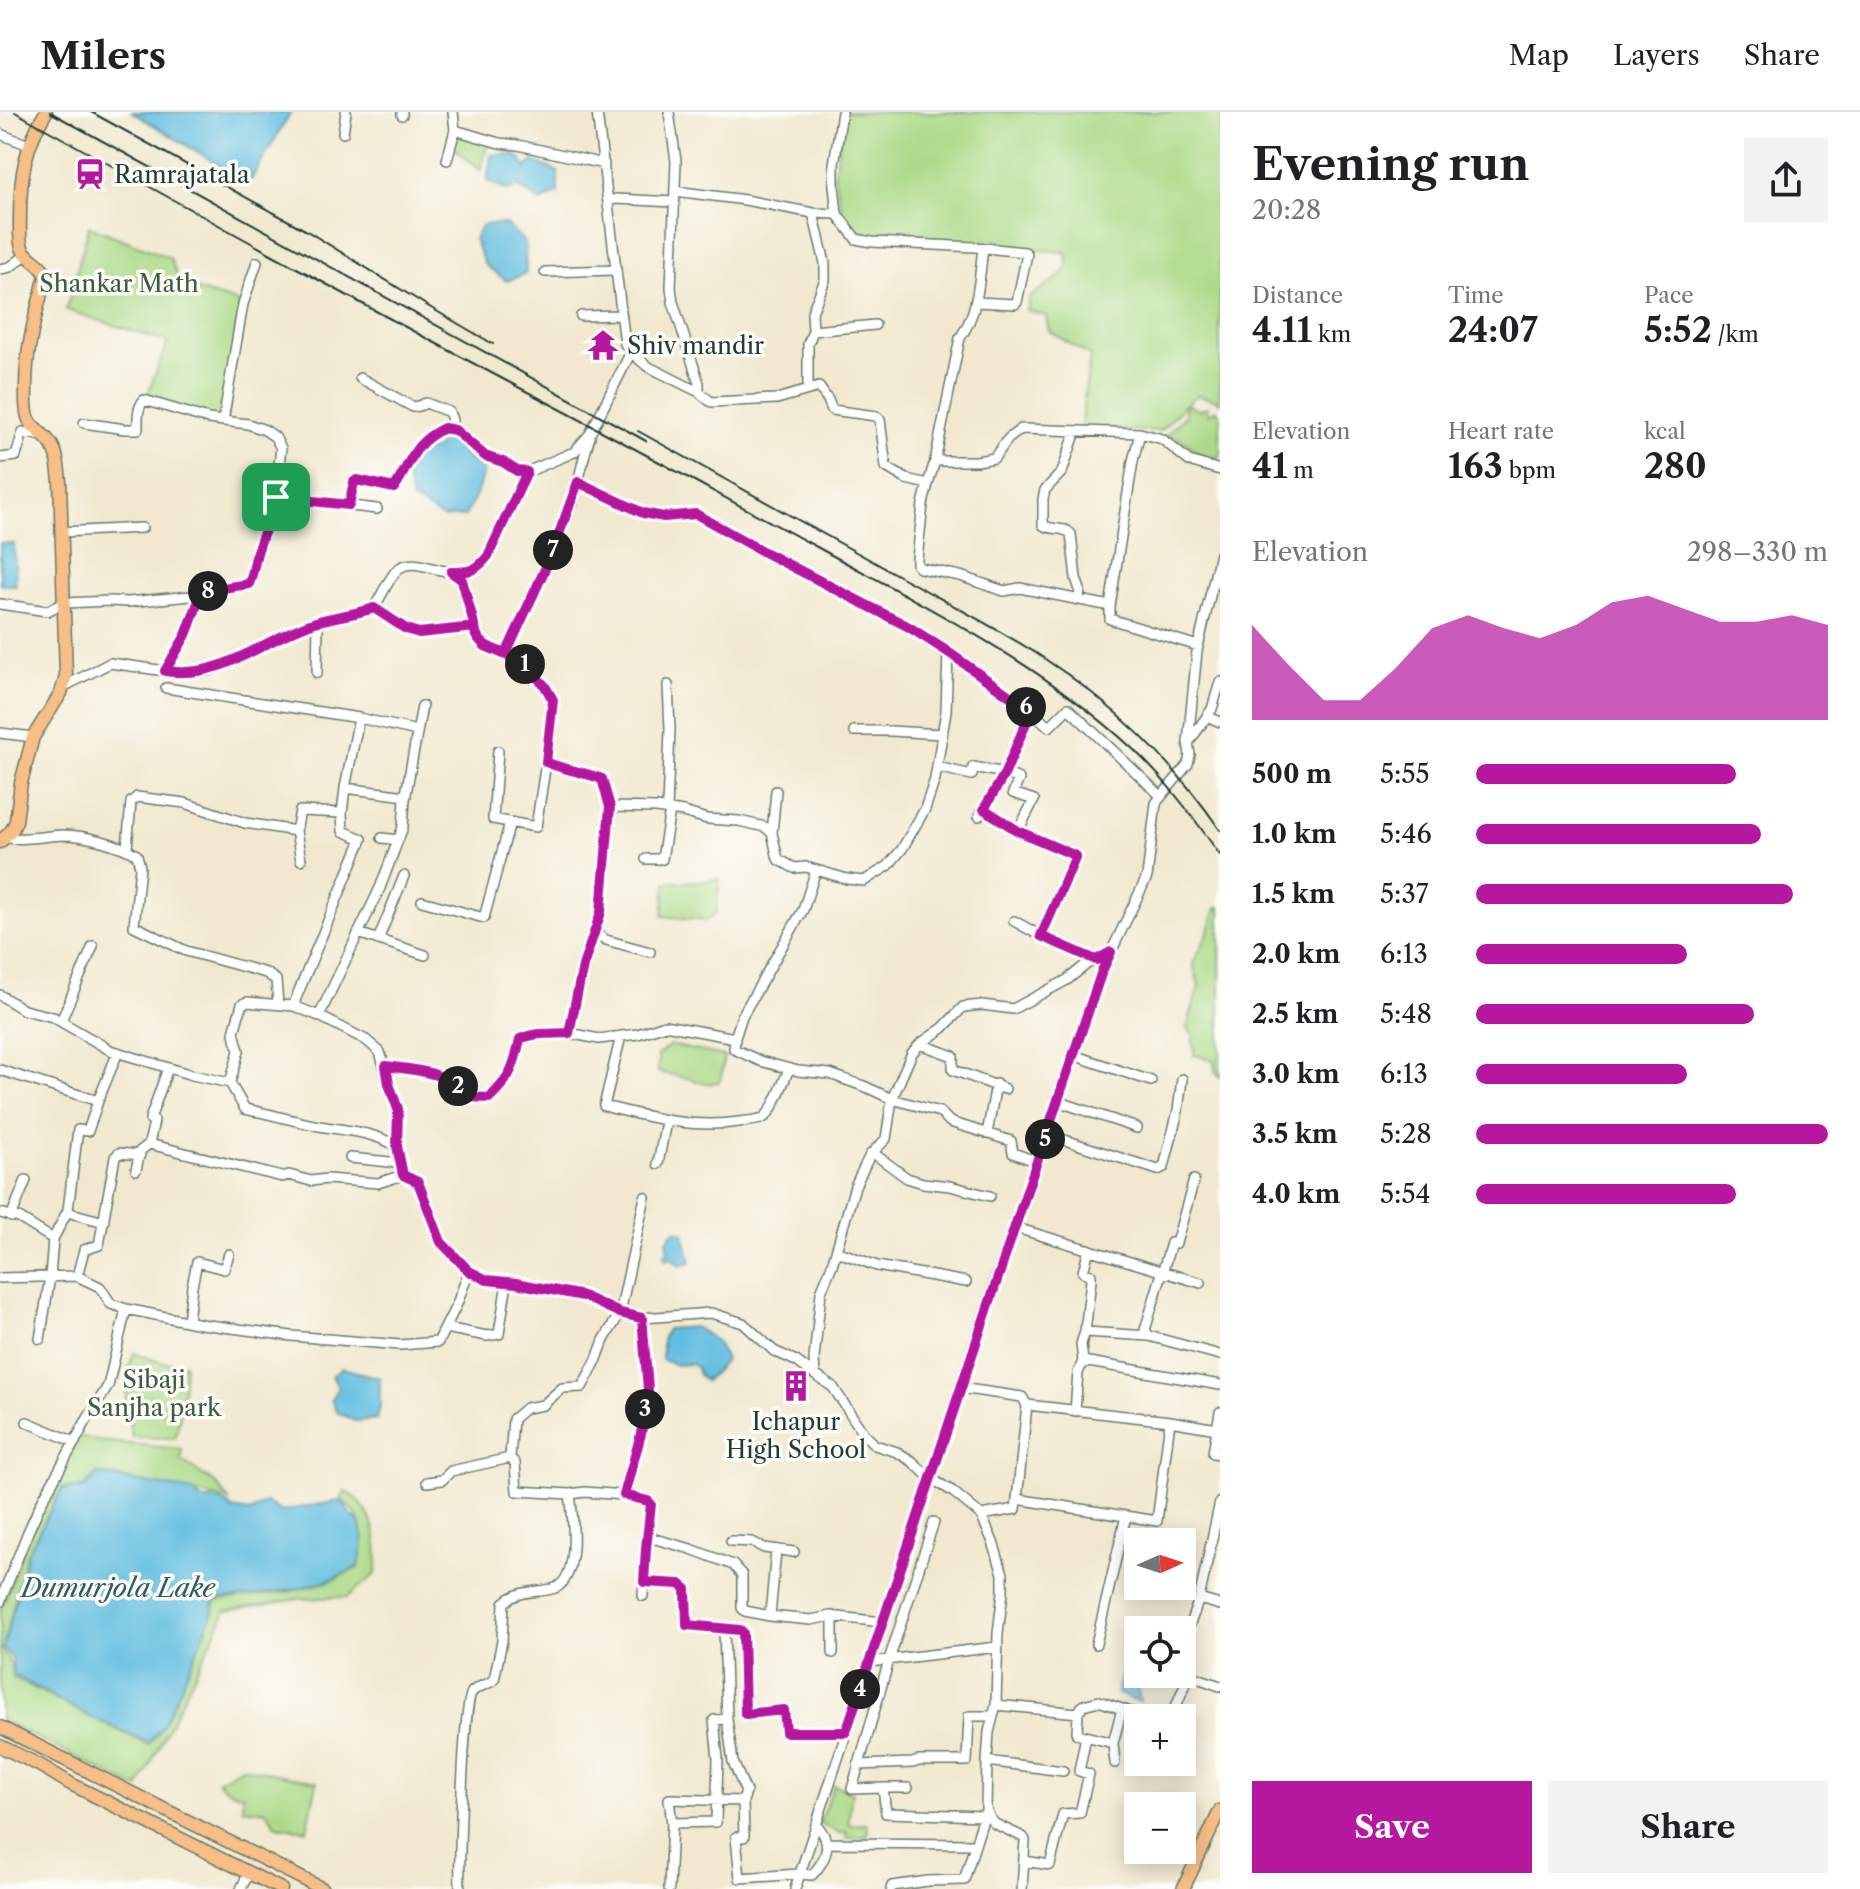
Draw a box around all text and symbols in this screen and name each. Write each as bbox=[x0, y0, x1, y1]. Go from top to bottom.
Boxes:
text: Milers bbox=[40, 32, 166, 79]
text: Map bbox=[1509, 38, 1569, 72]
text: Layers bbox=[1613, 38, 1700, 72]
text: Share bbox=[1744, 38, 1820, 72]
text: Evening run bbox=[1252, 137, 1529, 191]
button: share bbox=[1744, 138, 1828, 222]
station icon: Ramrajatala bbox=[73, 157, 107, 191]
place label: Ramrajatala bbox=[114, 160, 250, 189]
text: 20:28 bbox=[1252, 194, 1321, 226]
park label: Shankar Math bbox=[39, 269, 199, 298]
text: Distance bbox=[1252, 282, 1343, 309]
text: Time bbox=[1448, 282, 1504, 309]
text: Pace bbox=[1644, 282, 1694, 309]
text: 4.11 bbox=[1252, 309, 1312, 351]
text: 24:07 bbox=[1448, 309, 1538, 351]
text: 5:52 bbox=[1644, 309, 1712, 351]
text: km bbox=[1312, 321, 1351, 348]
text: /km bbox=[1712, 321, 1759, 348]
temple icon: Shiv mandir bbox=[586, 328, 620, 362]
place label: Shiv mandir bbox=[627, 331, 764, 360]
text: Elevation bbox=[1252, 418, 1350, 445]
text: Heart rate bbox=[1448, 418, 1554, 445]
text: kcal bbox=[1644, 418, 1686, 445]
text: 41 bbox=[1252, 445, 1287, 487]
text: 163 bbox=[1448, 445, 1503, 487]
text: 280 bbox=[1644, 445, 1707, 487]
text: m bbox=[1287, 457, 1314, 484]
text: bpm bbox=[1503, 457, 1556, 484]
pin bbox=[242, 463, 310, 531]
icon: arrive bbox=[254, 475, 298, 519]
pin: 7 bbox=[533, 530, 573, 570]
text: 7 bbox=[547, 536, 559, 563]
text: Elevation bbox=[1252, 536, 1368, 568]
text: 298–330 m bbox=[1687, 536, 1828, 568]
pin: 8 bbox=[188, 571, 228, 611]
text: 8 bbox=[201, 577, 215, 604]
pin: 1 bbox=[505, 644, 545, 684]
text: 1 bbox=[520, 650, 530, 677]
pin: 6 bbox=[1006, 687, 1046, 727]
text: 6 bbox=[1019, 693, 1033, 720]
text: 500 m bbox=[1252, 758, 1332, 790]
text: 5:55 bbox=[1380, 758, 1430, 790]
text: 1.0 km bbox=[1252, 818, 1337, 850]
text: 5:46 bbox=[1380, 818, 1432, 850]
text: 1.5 km bbox=[1252, 878, 1335, 910]
text: 5:37 bbox=[1380, 878, 1429, 910]
text: 2.0 km bbox=[1252, 938, 1340, 970]
text: 6:13 bbox=[1380, 938, 1428, 970]
text: 2.5 km bbox=[1252, 998, 1338, 1030]
text: 5:48 bbox=[1380, 998, 1432, 1030]
text: 3.0 km bbox=[1252, 1058, 1340, 1090]
text: 6:13 bbox=[1380, 1058, 1428, 1090]
pin: 2 bbox=[438, 1066, 478, 1106]
text: 2 bbox=[452, 1072, 465, 1099]
text: 3.5 km bbox=[1252, 1118, 1338, 1150]
text: 5:28 bbox=[1380, 1118, 1432, 1150]
pin: 5 bbox=[1025, 1119, 1065, 1159]
text: 5 bbox=[1039, 1125, 1051, 1152]
text: 4.0 km bbox=[1252, 1178, 1340, 1210]
text: 5:54 bbox=[1380, 1178, 1431, 1210]
park label: Sibaji Sanjha park bbox=[87, 1365, 222, 1422]
building icon: Ichapur High School bbox=[779, 1369, 813, 1403]
pin: 3 bbox=[625, 1389, 665, 1429]
text: 3 bbox=[639, 1395, 651, 1422]
place label: Ichapur High School bbox=[726, 1407, 866, 1464]
north arrow bbox=[1124, 1528, 1196, 1600]
map controls bbox=[1124, 1528, 1196, 1864]
water label: Dumurjola Lake bbox=[19, 1572, 217, 1604]
button: locate bbox=[1124, 1616, 1196, 1688]
pin: 4 bbox=[840, 1669, 880, 1709]
text: 4 bbox=[853, 1675, 867, 1702]
button: + bbox=[1124, 1704, 1196, 1776]
button: Save bbox=[1252, 1781, 1532, 1873]
button: Share bbox=[1548, 1781, 1828, 1873]
button: − bbox=[1124, 1792, 1196, 1864]

